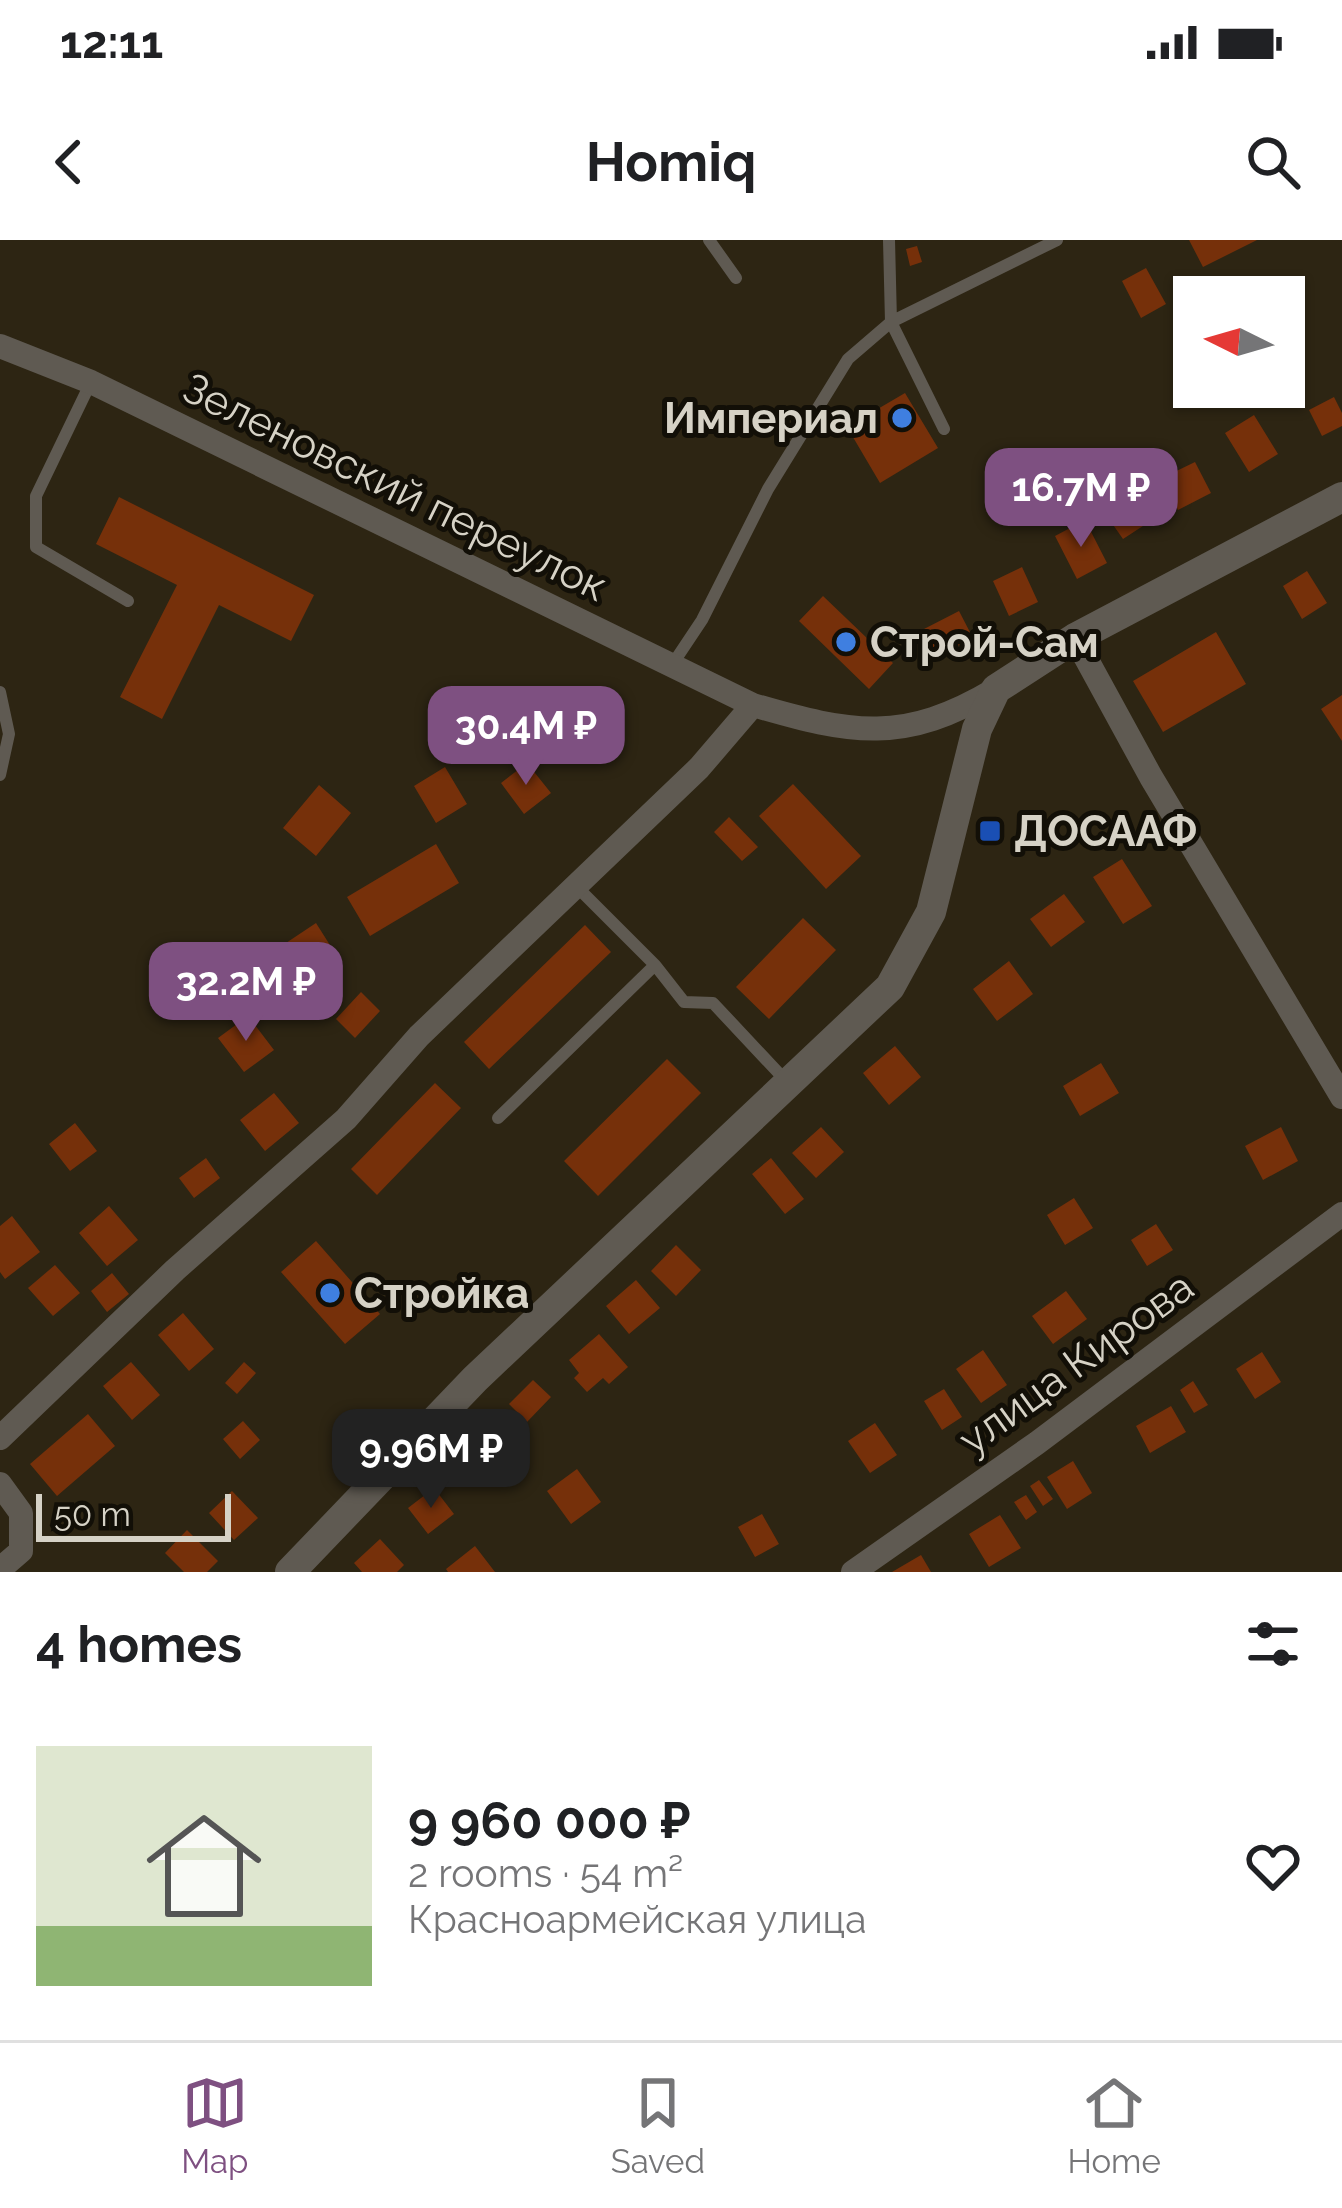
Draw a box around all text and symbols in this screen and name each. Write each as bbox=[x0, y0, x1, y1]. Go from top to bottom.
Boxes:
text: 12:11 bbox=[60, 16, 163, 69]
icon: back bbox=[36, 129, 102, 195]
icon: search bbox=[1240, 129, 1306, 195]
text: Homiq bbox=[586, 130, 756, 194]
north arrow bbox=[1173, 276, 1305, 408]
map controls bbox=[1173, 276, 1305, 408]
street label: Зеленовский переулок bbox=[175, 363, 615, 611]
place label: Империал bbox=[664, 394, 878, 443]
marker: Империал bbox=[889, 405, 915, 431]
pin: 16.7M ₽ bbox=[970, 448, 1192, 550]
text: 16.7M ₽ bbox=[1012, 464, 1150, 510]
place label: Строй-Сам bbox=[870, 618, 1099, 667]
marker: Строй-Сам bbox=[833, 629, 859, 655]
pin: 30.4M ₽ bbox=[415, 686, 637, 788]
text: 30.4M ₽ bbox=[455, 702, 597, 748]
place label: ДОСААФ bbox=[1014, 807, 1197, 856]
marker: ДОСААФ bbox=[977, 818, 1003, 844]
pin: 32.2M ₽ bbox=[135, 942, 357, 1044]
text: 32.2M ₽ bbox=[176, 958, 316, 1004]
street label: улица Кирова bbox=[949, 1262, 1203, 1464]
place label: Стройка bbox=[354, 1269, 529, 1318]
marker: Стройка bbox=[317, 1280, 343, 1306]
pin: 9.96M ₽ bbox=[320, 1409, 542, 1511]
text: 9.96M ₽ bbox=[359, 1425, 503, 1471]
scale bar bbox=[36, 1488, 231, 1541]
text: 50 m bbox=[54, 1495, 131, 1534]
icon: filters bbox=[1240, 1611, 1306, 1677]
text: 4 homes bbox=[36, 1614, 242, 1674]
text: 9 960 000 ₽ bbox=[408, 1790, 691, 1850]
icon: home bbox=[132, 1794, 276, 1938]
icon: heart bbox=[1240, 1833, 1306, 1899]
text: 2 rooms · 54 m² bbox=[408, 1850, 683, 1896]
text: Красноармейская улица bbox=[408, 1896, 866, 1942]
tab: Map bbox=[181, 2070, 248, 2181]
tab: Saved bbox=[611, 2070, 705, 2181]
tab: Home bbox=[1067, 2070, 1161, 2181]

